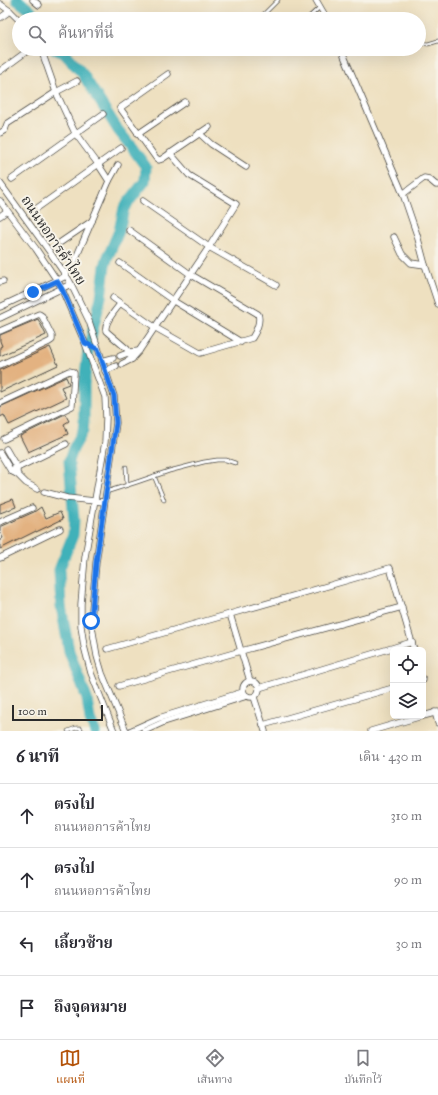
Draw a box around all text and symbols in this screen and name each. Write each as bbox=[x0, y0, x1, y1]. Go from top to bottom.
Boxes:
search box bbox=[12, 12, 426, 56]
icon: search bbox=[26, 23, 48, 45]
text: ค้นหาที่นี่ bbox=[58, 24, 114, 42]
street label: ถนนหอการค้าไทย bbox=[17, 191, 91, 288]
route end bbox=[24, 283, 42, 301]
route start bbox=[82, 612, 100, 630]
map controls bbox=[390, 647, 426, 719]
button: locate bbox=[390, 647, 426, 683]
button: layers bbox=[390, 683, 426, 719]
scale bar bbox=[12, 703, 103, 722]
text: 100 m bbox=[18, 705, 47, 718]
text: 6 นาที bbox=[16, 746, 59, 767]
text: เดิน · 430 m bbox=[359, 749, 422, 765]
text: ตรงไป bbox=[54, 795, 95, 813]
icon: ahead bbox=[16, 805, 38, 827]
text: 310 m bbox=[390, 808, 422, 824]
text: ถนนหอการค้าไทย bbox=[54, 819, 151, 835]
text: ตรงไป bbox=[54, 859, 95, 877]
icon: ahead bbox=[16, 869, 38, 891]
text: 90 m bbox=[394, 872, 422, 888]
text: ถนนหอการค้าไทย bbox=[54, 883, 151, 899]
icon: left bbox=[16, 933, 38, 955]
text: เลี้ยวซ้าย bbox=[54, 934, 113, 952]
text: 30 m bbox=[396, 936, 422, 952]
icon: arrive bbox=[16, 997, 38, 1019]
text: ถึงจุดหมาย bbox=[54, 998, 127, 1016]
tab: แผนที่ bbox=[56, 1047, 85, 1089]
tab: เส้นทาง bbox=[197, 1047, 233, 1089]
tab: บันทึกไว้ bbox=[345, 1047, 382, 1089]

